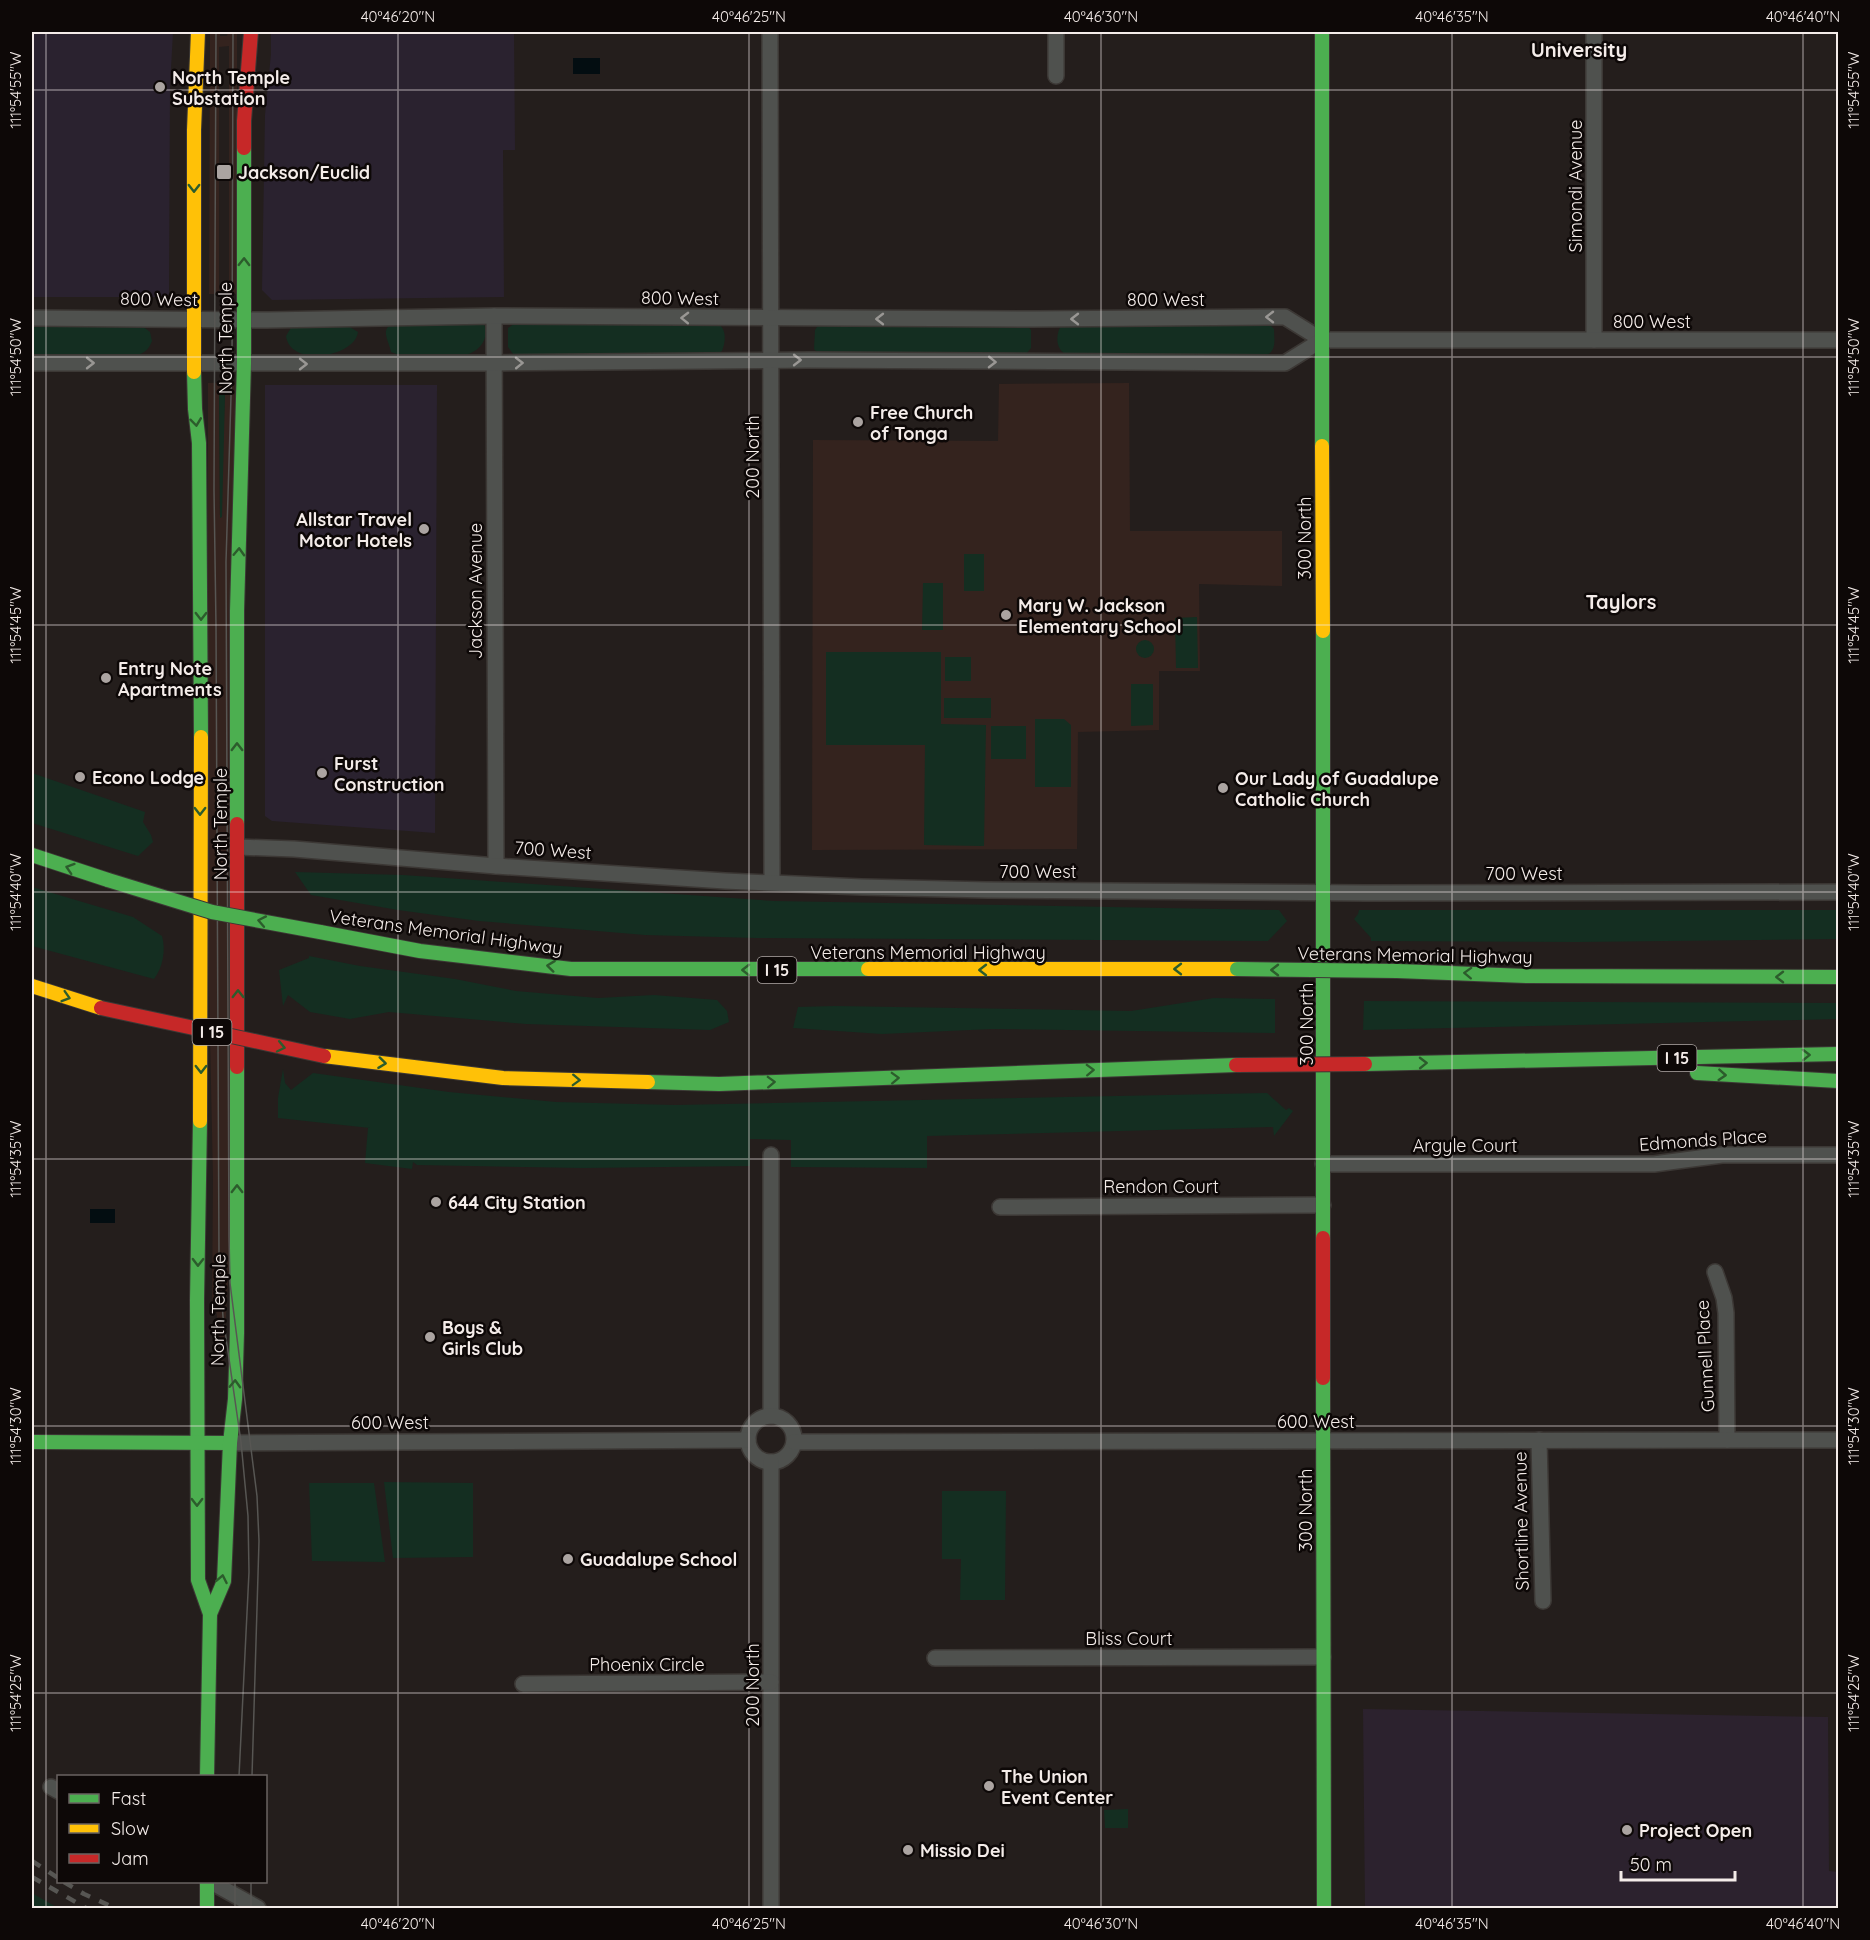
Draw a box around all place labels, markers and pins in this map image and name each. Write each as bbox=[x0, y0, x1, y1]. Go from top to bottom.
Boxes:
place label: North Temple Substation bbox=[172, 66, 290, 110]
marker: North Temple Substation bbox=[153, 80, 167, 94]
place label: Jackson/Euclid bbox=[238, 161, 370, 184]
marker: Jackson/Euclid bbox=[215, 163, 233, 181]
place label: Free Church of Tonga bbox=[870, 401, 973, 445]
marker: Free Church of Tonga bbox=[851, 415, 865, 429]
place label: Allstar Travel Motor Hotels bbox=[296, 508, 412, 552]
marker: Allstar Travel Motor Hotels bbox=[417, 522, 431, 536]
place label: Mary W. Jackson Elementary School bbox=[1018, 594, 1182, 638]
marker: Mary W. Jackson Elementary School bbox=[999, 608, 1013, 622]
place label: Entry Note Apartments bbox=[118, 657, 222, 701]
marker: Entry Note Apartments bbox=[99, 671, 113, 685]
place label: Furst Construction bbox=[334, 752, 445, 796]
place label: Econo Lodge bbox=[92, 766, 204, 789]
marker: Furst Construction bbox=[315, 766, 329, 780]
place label: Our Lady of Guadalupe Catholic Church bbox=[1235, 767, 1439, 811]
marker: Econo Lodge bbox=[73, 770, 87, 784]
marker: Our Lady of Guadalupe Catholic Church bbox=[1216, 781, 1230, 795]
place label: 644 City Station bbox=[448, 1191, 586, 1214]
marker: 644 City Station bbox=[429, 1195, 443, 1209]
place label: Boys & Girls Club bbox=[442, 1316, 523, 1360]
marker: Boys & Girls Club bbox=[423, 1330, 437, 1344]
place label: Guadalupe School bbox=[580, 1548, 737, 1571]
marker: Guadalupe School bbox=[561, 1552, 575, 1566]
place label: The Union Event Center bbox=[1001, 1765, 1113, 1809]
marker: The Union Event Center bbox=[982, 1779, 996, 1793]
place label: Project Open bbox=[1639, 1819, 1752, 1842]
marker: Project Open bbox=[1620, 1823, 1634, 1837]
place label: Missio Dei bbox=[920, 1839, 1005, 1862]
marker: Missio Dei bbox=[901, 1843, 915, 1857]

